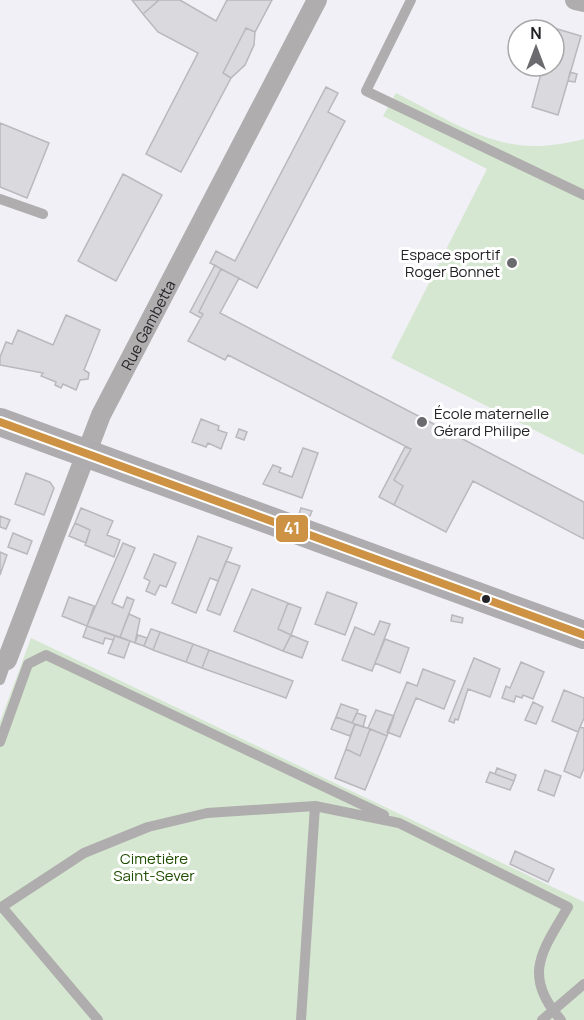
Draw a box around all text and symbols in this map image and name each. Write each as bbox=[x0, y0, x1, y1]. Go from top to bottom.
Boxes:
north arrow bbox=[506, 18, 566, 78]
text: N bbox=[530, 22, 542, 44]
place label: Espace sportif Roger Bonnet bbox=[401, 244, 501, 282]
marker: Espace sportif Roger Bonnet bbox=[505, 256, 519, 270]
street label: Rue Gambetta bbox=[116, 276, 180, 374]
place label: École maternelle Gérard Philipe bbox=[434, 403, 549, 441]
marker: École maternelle Gérard Philipe bbox=[415, 415, 429, 429]
line badge: 41 bbox=[275, 514, 309, 543]
text: 41 bbox=[284, 517, 300, 539]
unlabelled marker bbox=[480, 593, 492, 605]
park label: Cimetière Saint-Sever bbox=[113, 848, 195, 886]

